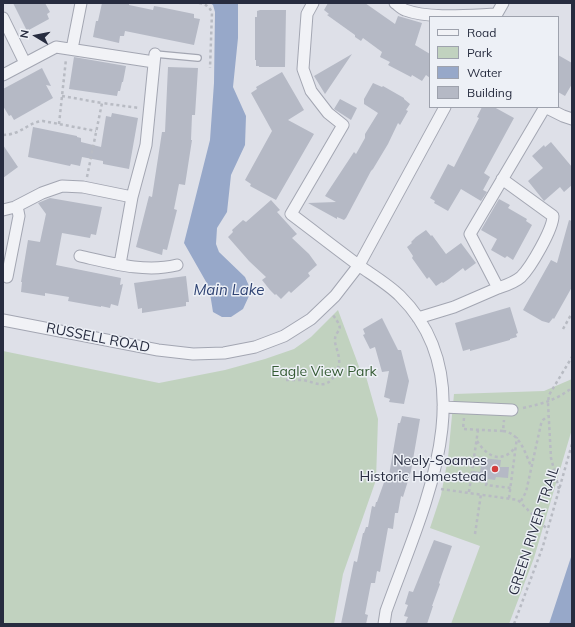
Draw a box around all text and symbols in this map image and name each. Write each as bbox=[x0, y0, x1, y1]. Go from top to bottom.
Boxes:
north arrow bbox=[16, 16, 56, 56]
legend bbox=[429, 16, 559, 108]
text: Road bbox=[467, 25, 496, 40]
text: N bbox=[17, 29, 32, 39]
text: Park bbox=[467, 45, 492, 60]
text: Water bbox=[467, 65, 502, 80]
text: Building bbox=[467, 85, 512, 100]
water label: Main Lake bbox=[193, 281, 265, 299]
street label: RUSSELL ROAD bbox=[45, 320, 151, 356]
park label: Eagle View Park bbox=[271, 364, 377, 380]
place label: Neely-Soames Historic Homestead bbox=[360, 453, 487, 486]
marker: Neely-Soames Historic Homestead bbox=[490, 464, 500, 474]
street label: GREEN RIVER TRAIL bbox=[505, 464, 563, 598]

